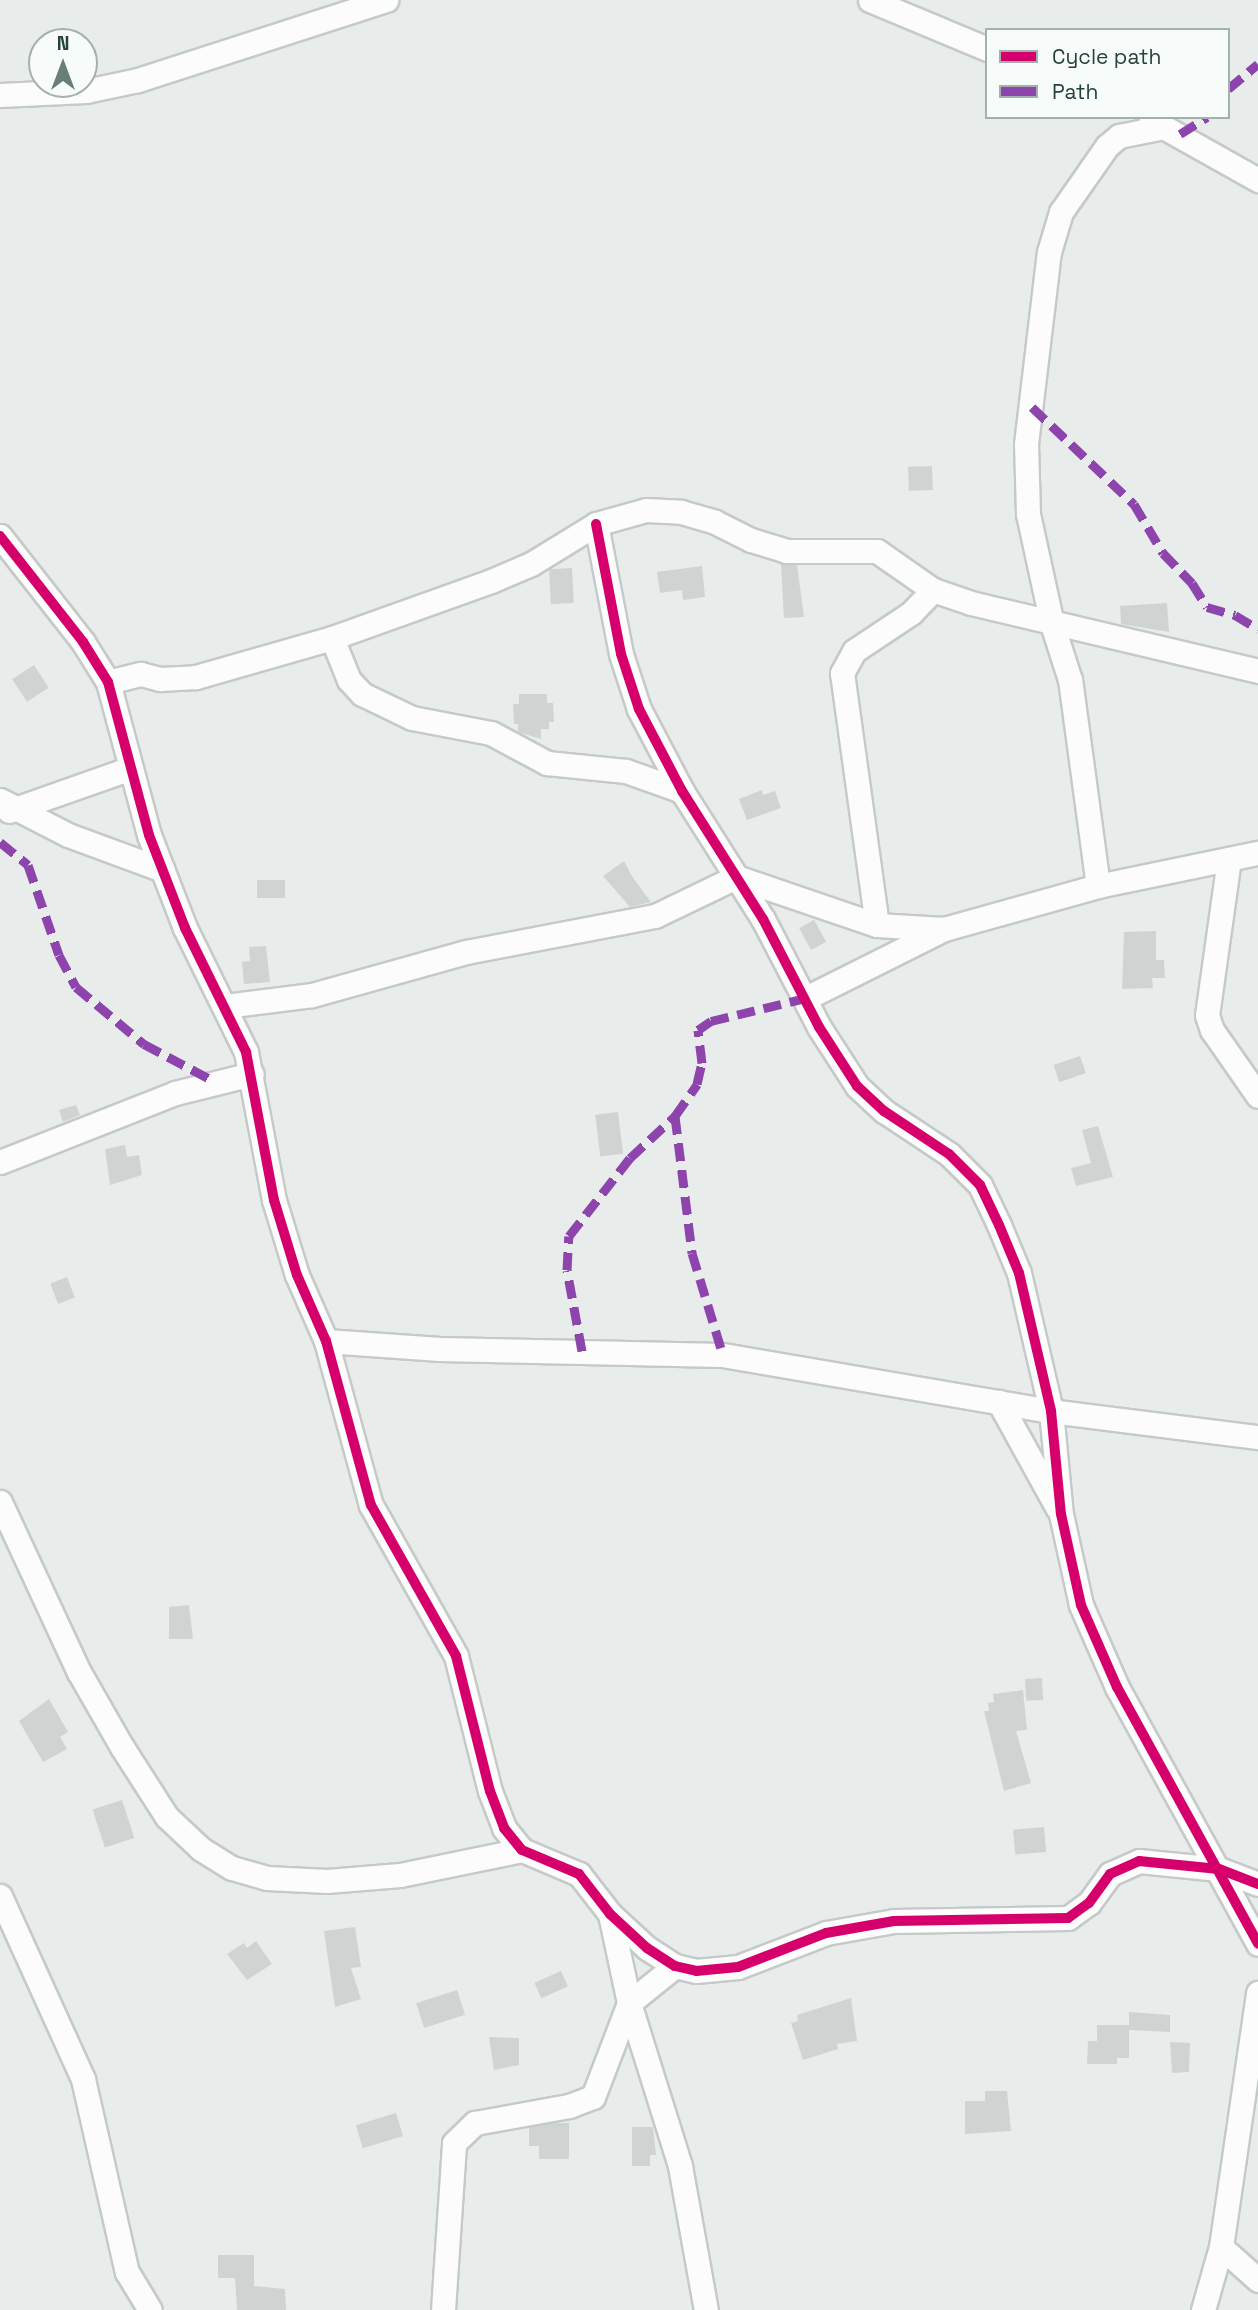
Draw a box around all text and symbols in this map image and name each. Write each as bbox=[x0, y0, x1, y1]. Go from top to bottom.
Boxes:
north arrow bbox=[28, 28, 98, 98]
legend bbox=[985, 28, 1230, 119]
text: N bbox=[57, 31, 69, 56]
text: Cycle path bbox=[1052, 43, 1161, 70]
text: Path bbox=[1052, 78, 1098, 105]

